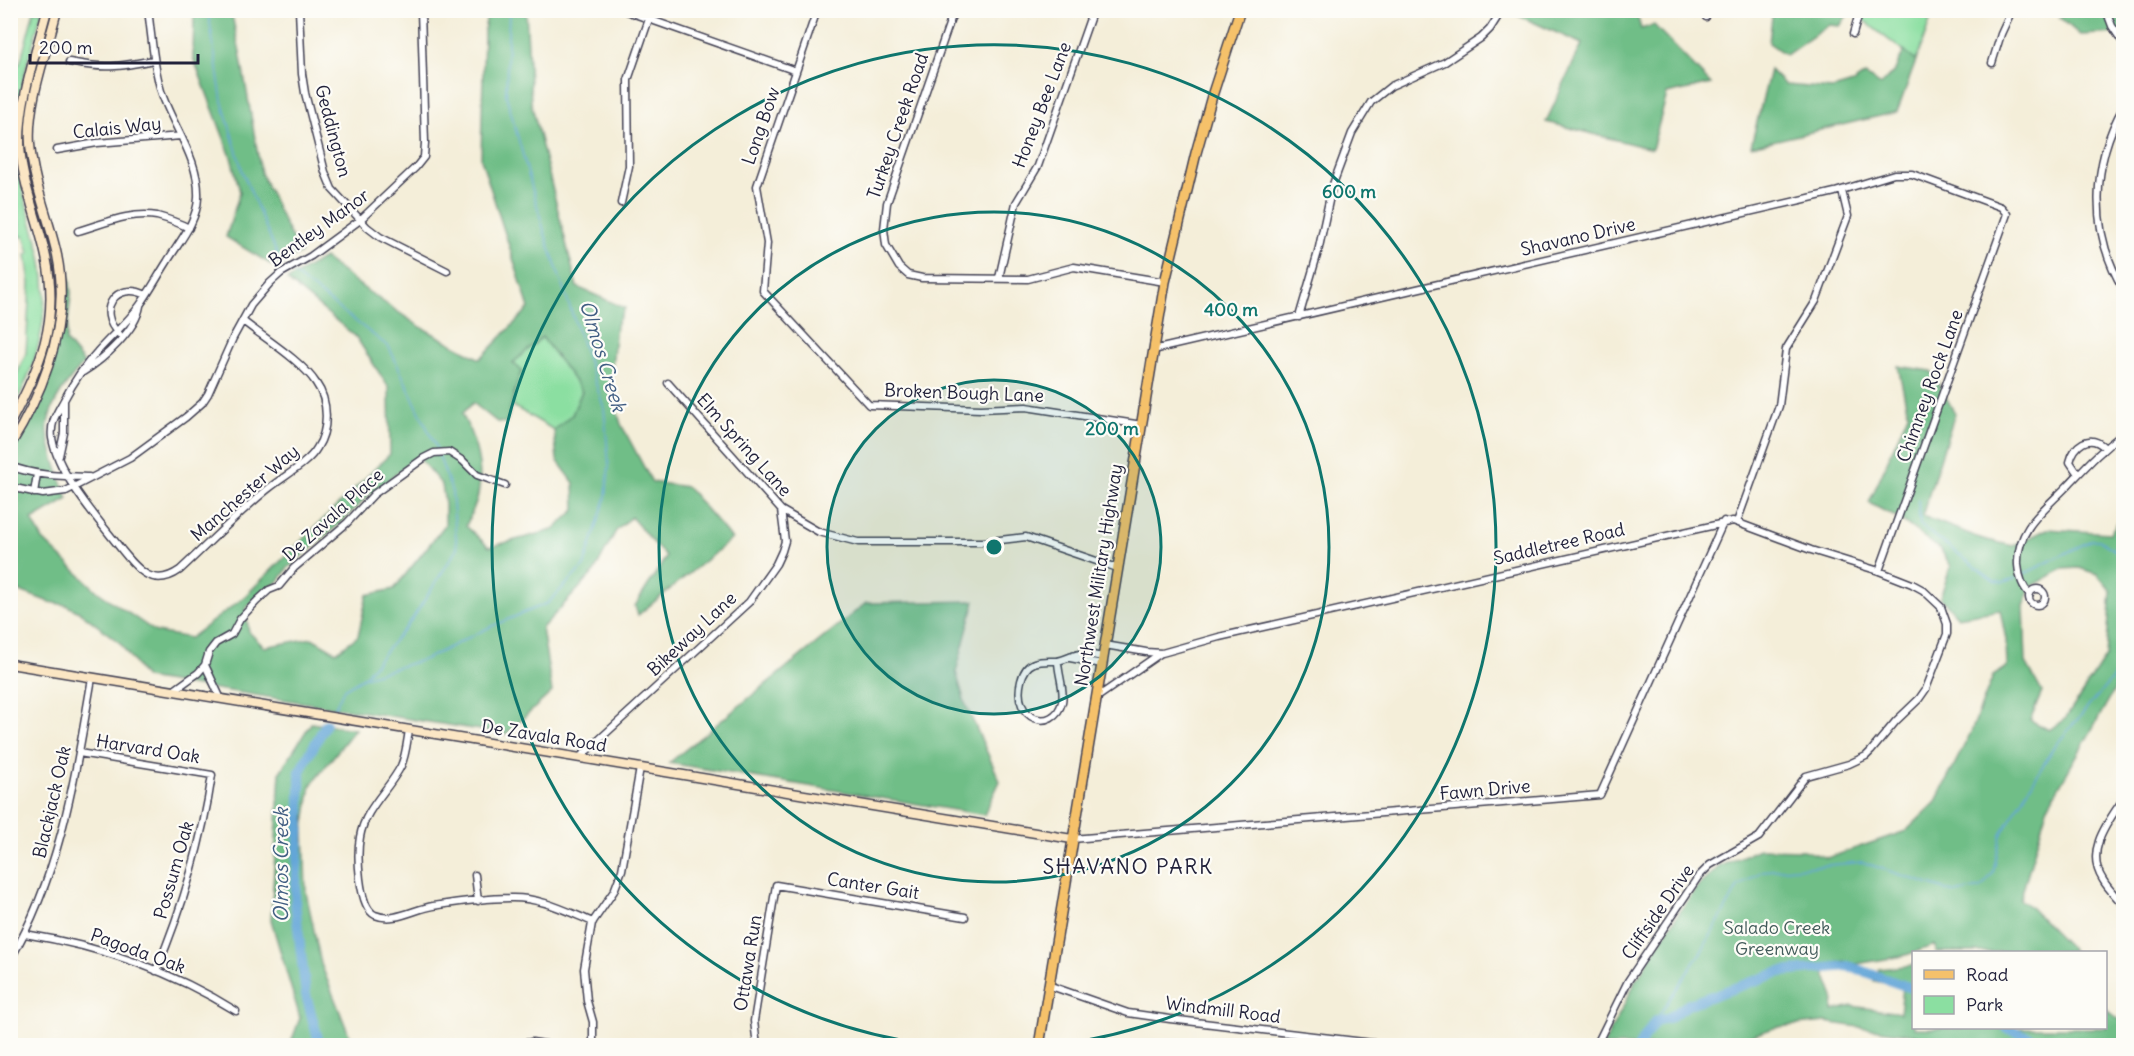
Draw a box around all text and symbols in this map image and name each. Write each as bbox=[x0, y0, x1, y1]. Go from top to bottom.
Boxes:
scale bar bbox=[30, 27, 198, 65]
text: 200 m bbox=[39, 36, 93, 59]
street label: Honey Bee Lane bbox=[1007, 39, 1076, 171]
street label: Turkey Creek Road bbox=[862, 49, 933, 202]
street label: Geddington bbox=[310, 82, 357, 180]
street label: Long Bow bbox=[737, 84, 785, 168]
street label: Calais Way bbox=[71, 111, 162, 144]
text: 600 m bbox=[1322, 180, 1376, 203]
street label: Bentley Manor bbox=[264, 183, 374, 272]
street label: Shavano Drive bbox=[1518, 212, 1637, 261]
water label: Olmos Creek bbox=[575, 297, 633, 416]
text: 400 m bbox=[1204, 298, 1258, 321]
street label: Chimney Rock Lane bbox=[1891, 306, 1968, 465]
street label: Broken Bough Lane bbox=[884, 378, 1044, 407]
street label: Elm Spring Lane bbox=[692, 388, 797, 501]
text: 200 m bbox=[1085, 417, 1139, 440]
street label: Manchester Way bbox=[186, 439, 304, 546]
street label: Northwest Military Highway bbox=[1070, 462, 1127, 688]
street label: De Zavala Place bbox=[277, 463, 388, 566]
street label: Saddletree Road bbox=[1491, 517, 1627, 570]
centre of rings bbox=[984, 537, 1004, 557]
street label: Bikeway Lane bbox=[642, 587, 741, 681]
street label: De Zavala Road bbox=[480, 714, 609, 757]
street label: Harvard Oak bbox=[94, 729, 202, 768]
street label: Blackjack Oak bbox=[27, 743, 76, 860]
street label: Fawn Drive bbox=[1439, 774, 1531, 805]
water label: Olmos Creek bbox=[268, 806, 293, 922]
street label: Possum Oak bbox=[149, 818, 198, 922]
district label: SHAVANO PARK bbox=[1042, 853, 1214, 880]
street label: Cliffside Drive bbox=[1616, 860, 1699, 964]
street label: Canter Gait bbox=[825, 867, 921, 904]
street label: Ottawa Run bbox=[729, 913, 766, 1013]
park label: Salado Creek Greenway bbox=[1724, 916, 1830, 960]
street label: Pagoda Oak bbox=[88, 923, 189, 978]
legend bbox=[1912, 951, 2107, 1029]
text: Road bbox=[1966, 963, 2009, 986]
street label: Windmill Road bbox=[1164, 991, 1282, 1028]
text: Park bbox=[1966, 993, 2003, 1016]

